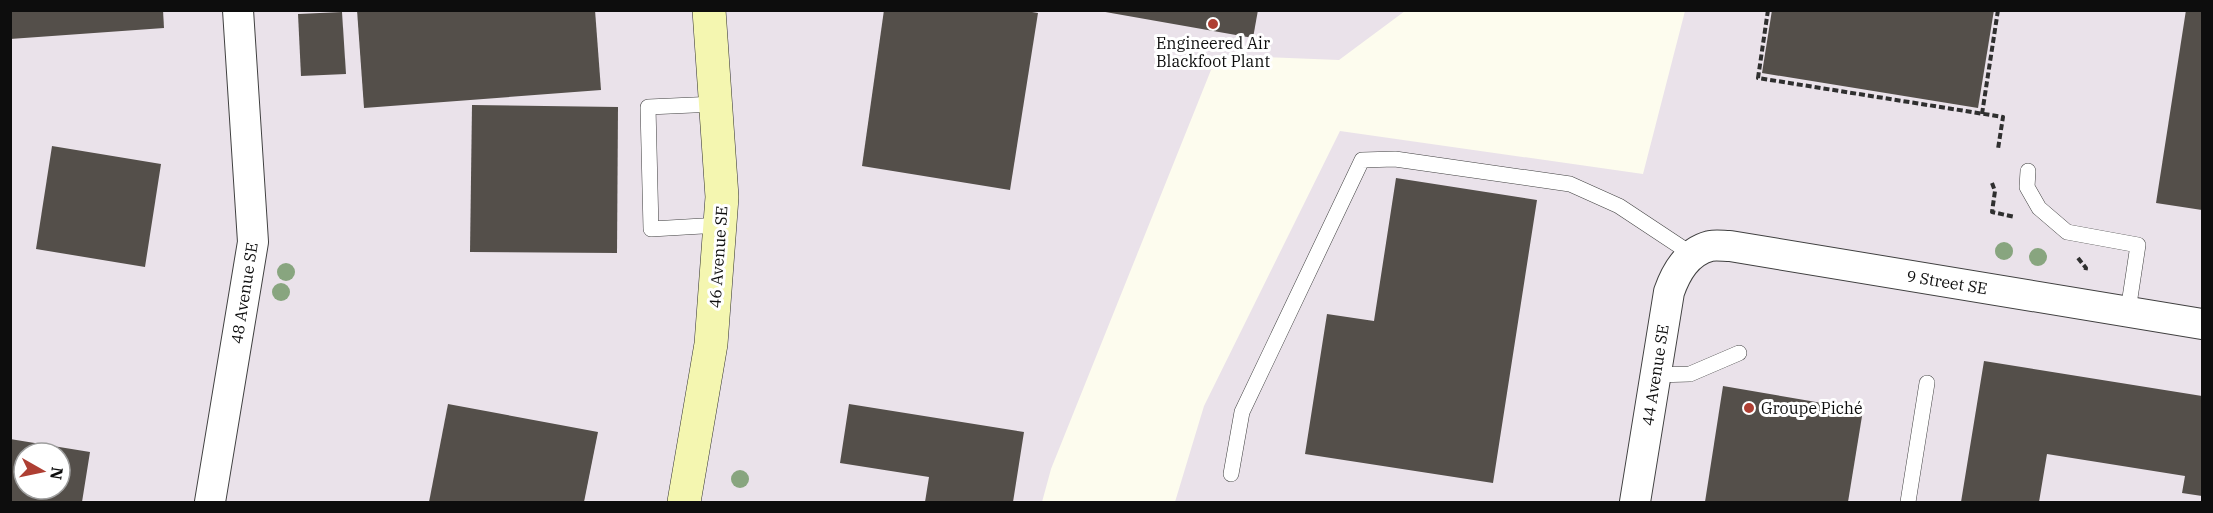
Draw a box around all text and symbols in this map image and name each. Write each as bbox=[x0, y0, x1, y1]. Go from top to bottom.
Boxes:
marker: Engineered Air Blackfoot Plant bbox=[1206, 17, 1220, 31]
place label: Engineered Air Blackfoot Plant bbox=[1156, 33, 1270, 71]
street label: 46 Avenue SE bbox=[704, 205, 732, 309]
street label: 48 Avenue SE bbox=[226, 241, 262, 345]
street label: 9 Street SE bbox=[1905, 266, 1989, 298]
street label: 44 Avenue SE bbox=[1637, 323, 1673, 427]
place label: Groupe Piché bbox=[1761, 398, 1863, 418]
marker: Groupe Piché bbox=[1742, 401, 1756, 415]
north arrow bbox=[12, 441, 72, 501]
text: N bbox=[46, 466, 68, 481]

